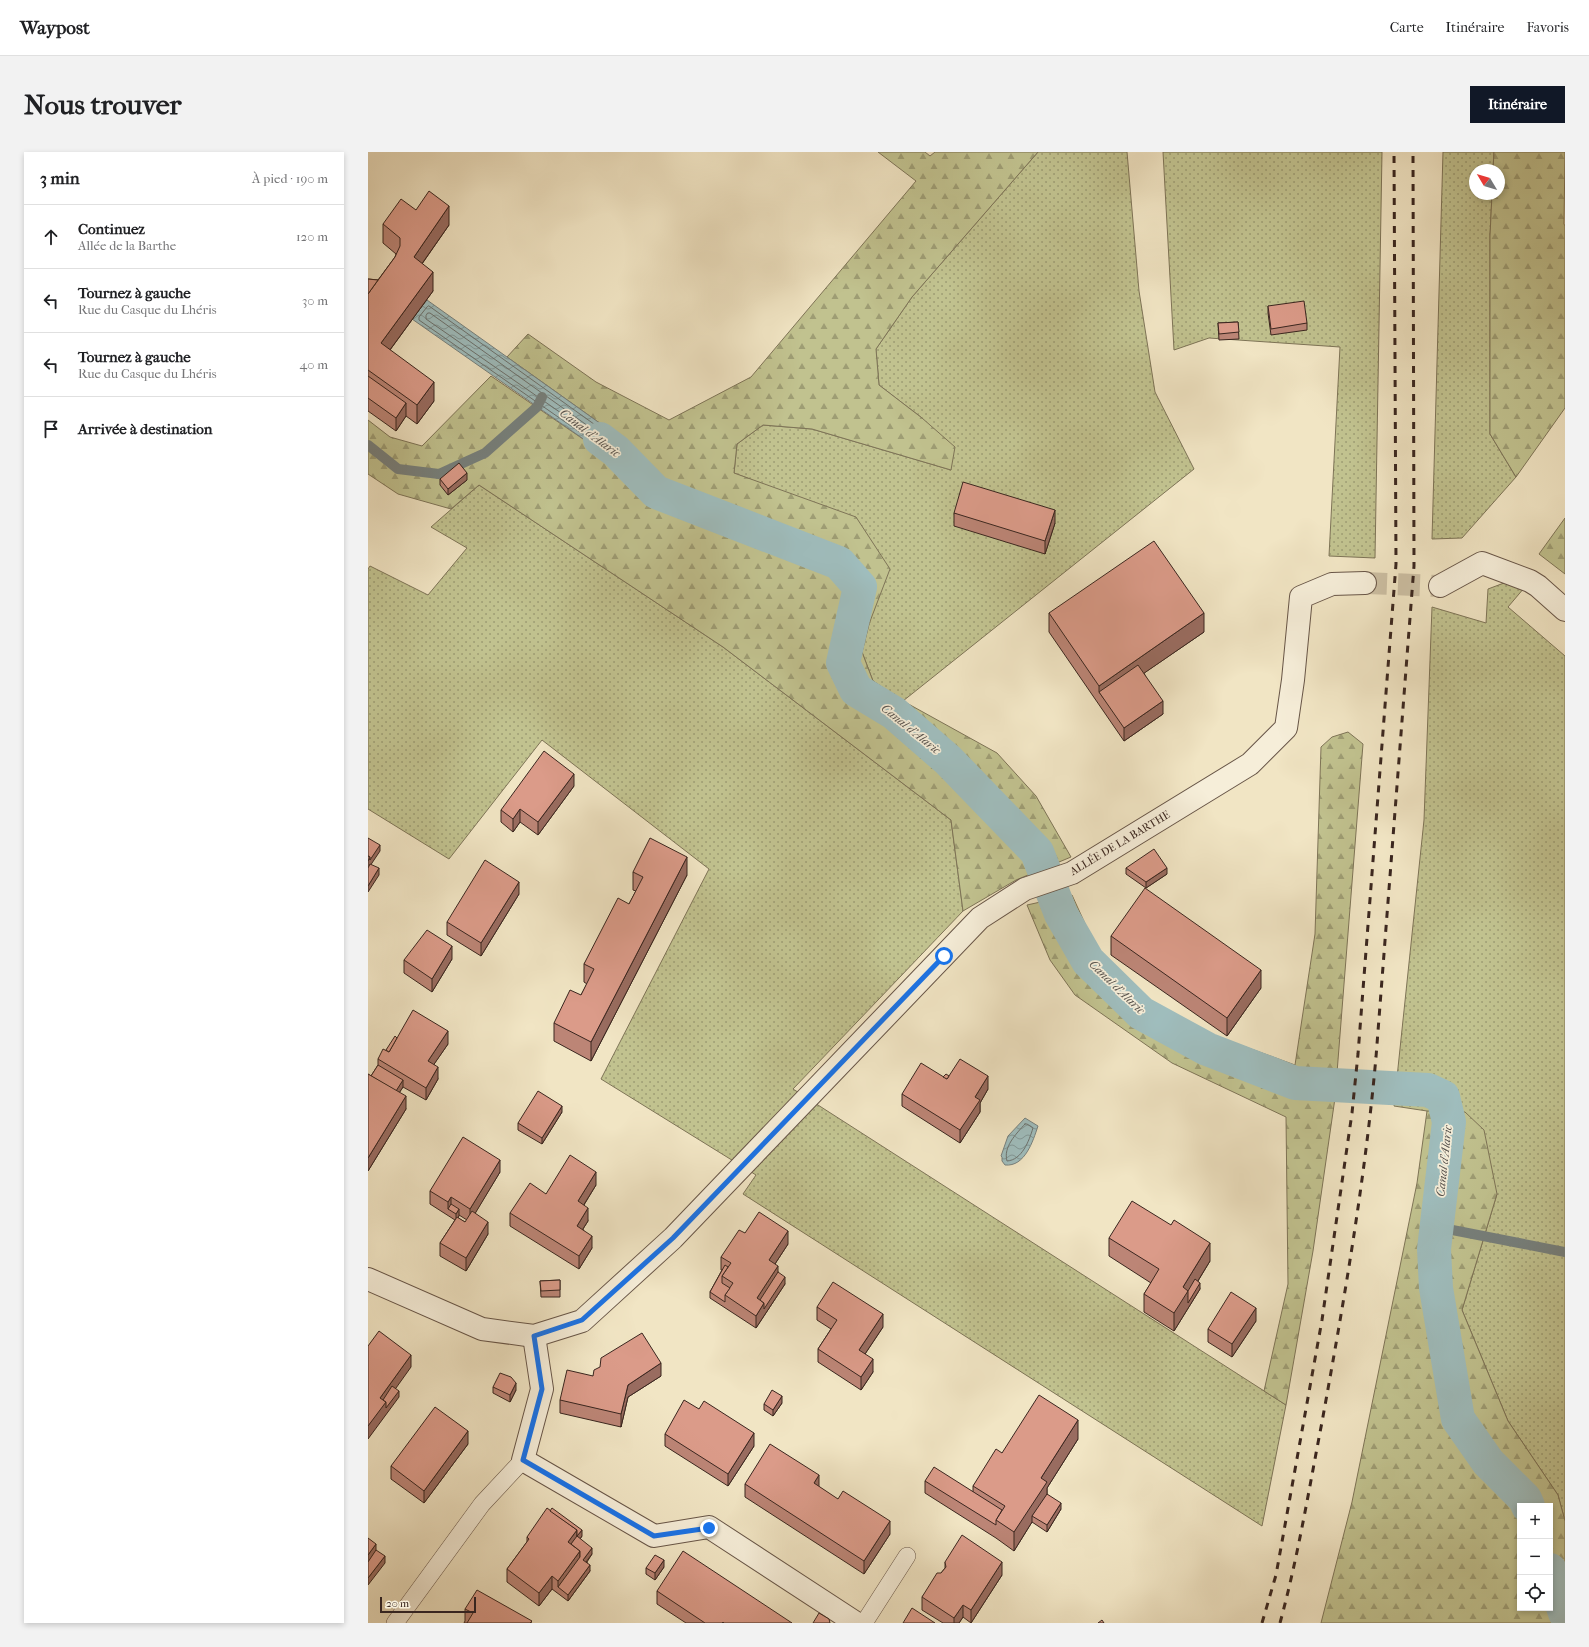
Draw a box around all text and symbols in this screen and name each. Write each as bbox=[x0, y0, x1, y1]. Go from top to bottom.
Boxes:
text: Waypost bbox=[20, 17, 90, 39]
text: Carte bbox=[1390, 19, 1424, 36]
text: Itinéraire bbox=[1446, 19, 1504, 36]
text: Favoris bbox=[1526, 19, 1569, 36]
button: Itinéraire bbox=[1470, 86, 1565, 123]
text: Nous trouver bbox=[24, 88, 181, 121]
north arrow bbox=[1469, 164, 1505, 200]
text: 3 min bbox=[40, 168, 80, 188]
text: À pied · 190 m bbox=[252, 171, 328, 186]
text: Continuez bbox=[78, 220, 145, 238]
icon: ahead bbox=[40, 226, 62, 248]
text: 120 m bbox=[296, 229, 328, 244]
text: Allée de la Barthe bbox=[78, 238, 176, 253]
text: Tournez à gauche bbox=[78, 284, 191, 302]
icon: left bbox=[40, 290, 62, 312]
text: 30 m bbox=[302, 293, 328, 308]
text: Rue du Casque du Lhéris bbox=[78, 302, 217, 317]
text: Tournez à gauche bbox=[78, 348, 191, 366]
icon: left bbox=[40, 354, 62, 376]
text: 40 m bbox=[300, 357, 328, 372]
text: Rue du Casque du Lhéris bbox=[78, 366, 217, 381]
water label: Canal d'Alaric bbox=[557, 406, 623, 460]
icon: arrive bbox=[40, 418, 62, 440]
text: Arrivée à destination bbox=[78, 420, 213, 438]
water label: Canal d'Alaric bbox=[879, 701, 944, 757]
street label: ALLÉE DE LA BARTHE bbox=[1067, 808, 1173, 879]
route start bbox=[935, 947, 953, 965]
water label: Canal d'Alaric bbox=[1086, 957, 1148, 1017]
water label: Canal d'Alaric bbox=[1433, 1124, 1455, 1197]
map controls bbox=[1517, 1503, 1553, 1611]
button: + bbox=[1517, 1503, 1553, 1539]
route end bbox=[700, 1519, 718, 1537]
button: − bbox=[1517, 1539, 1553, 1575]
button: locate bbox=[1517, 1575, 1553, 1611]
scale bar bbox=[380, 1595, 476, 1614]
text: 20 m bbox=[386, 1597, 409, 1610]

